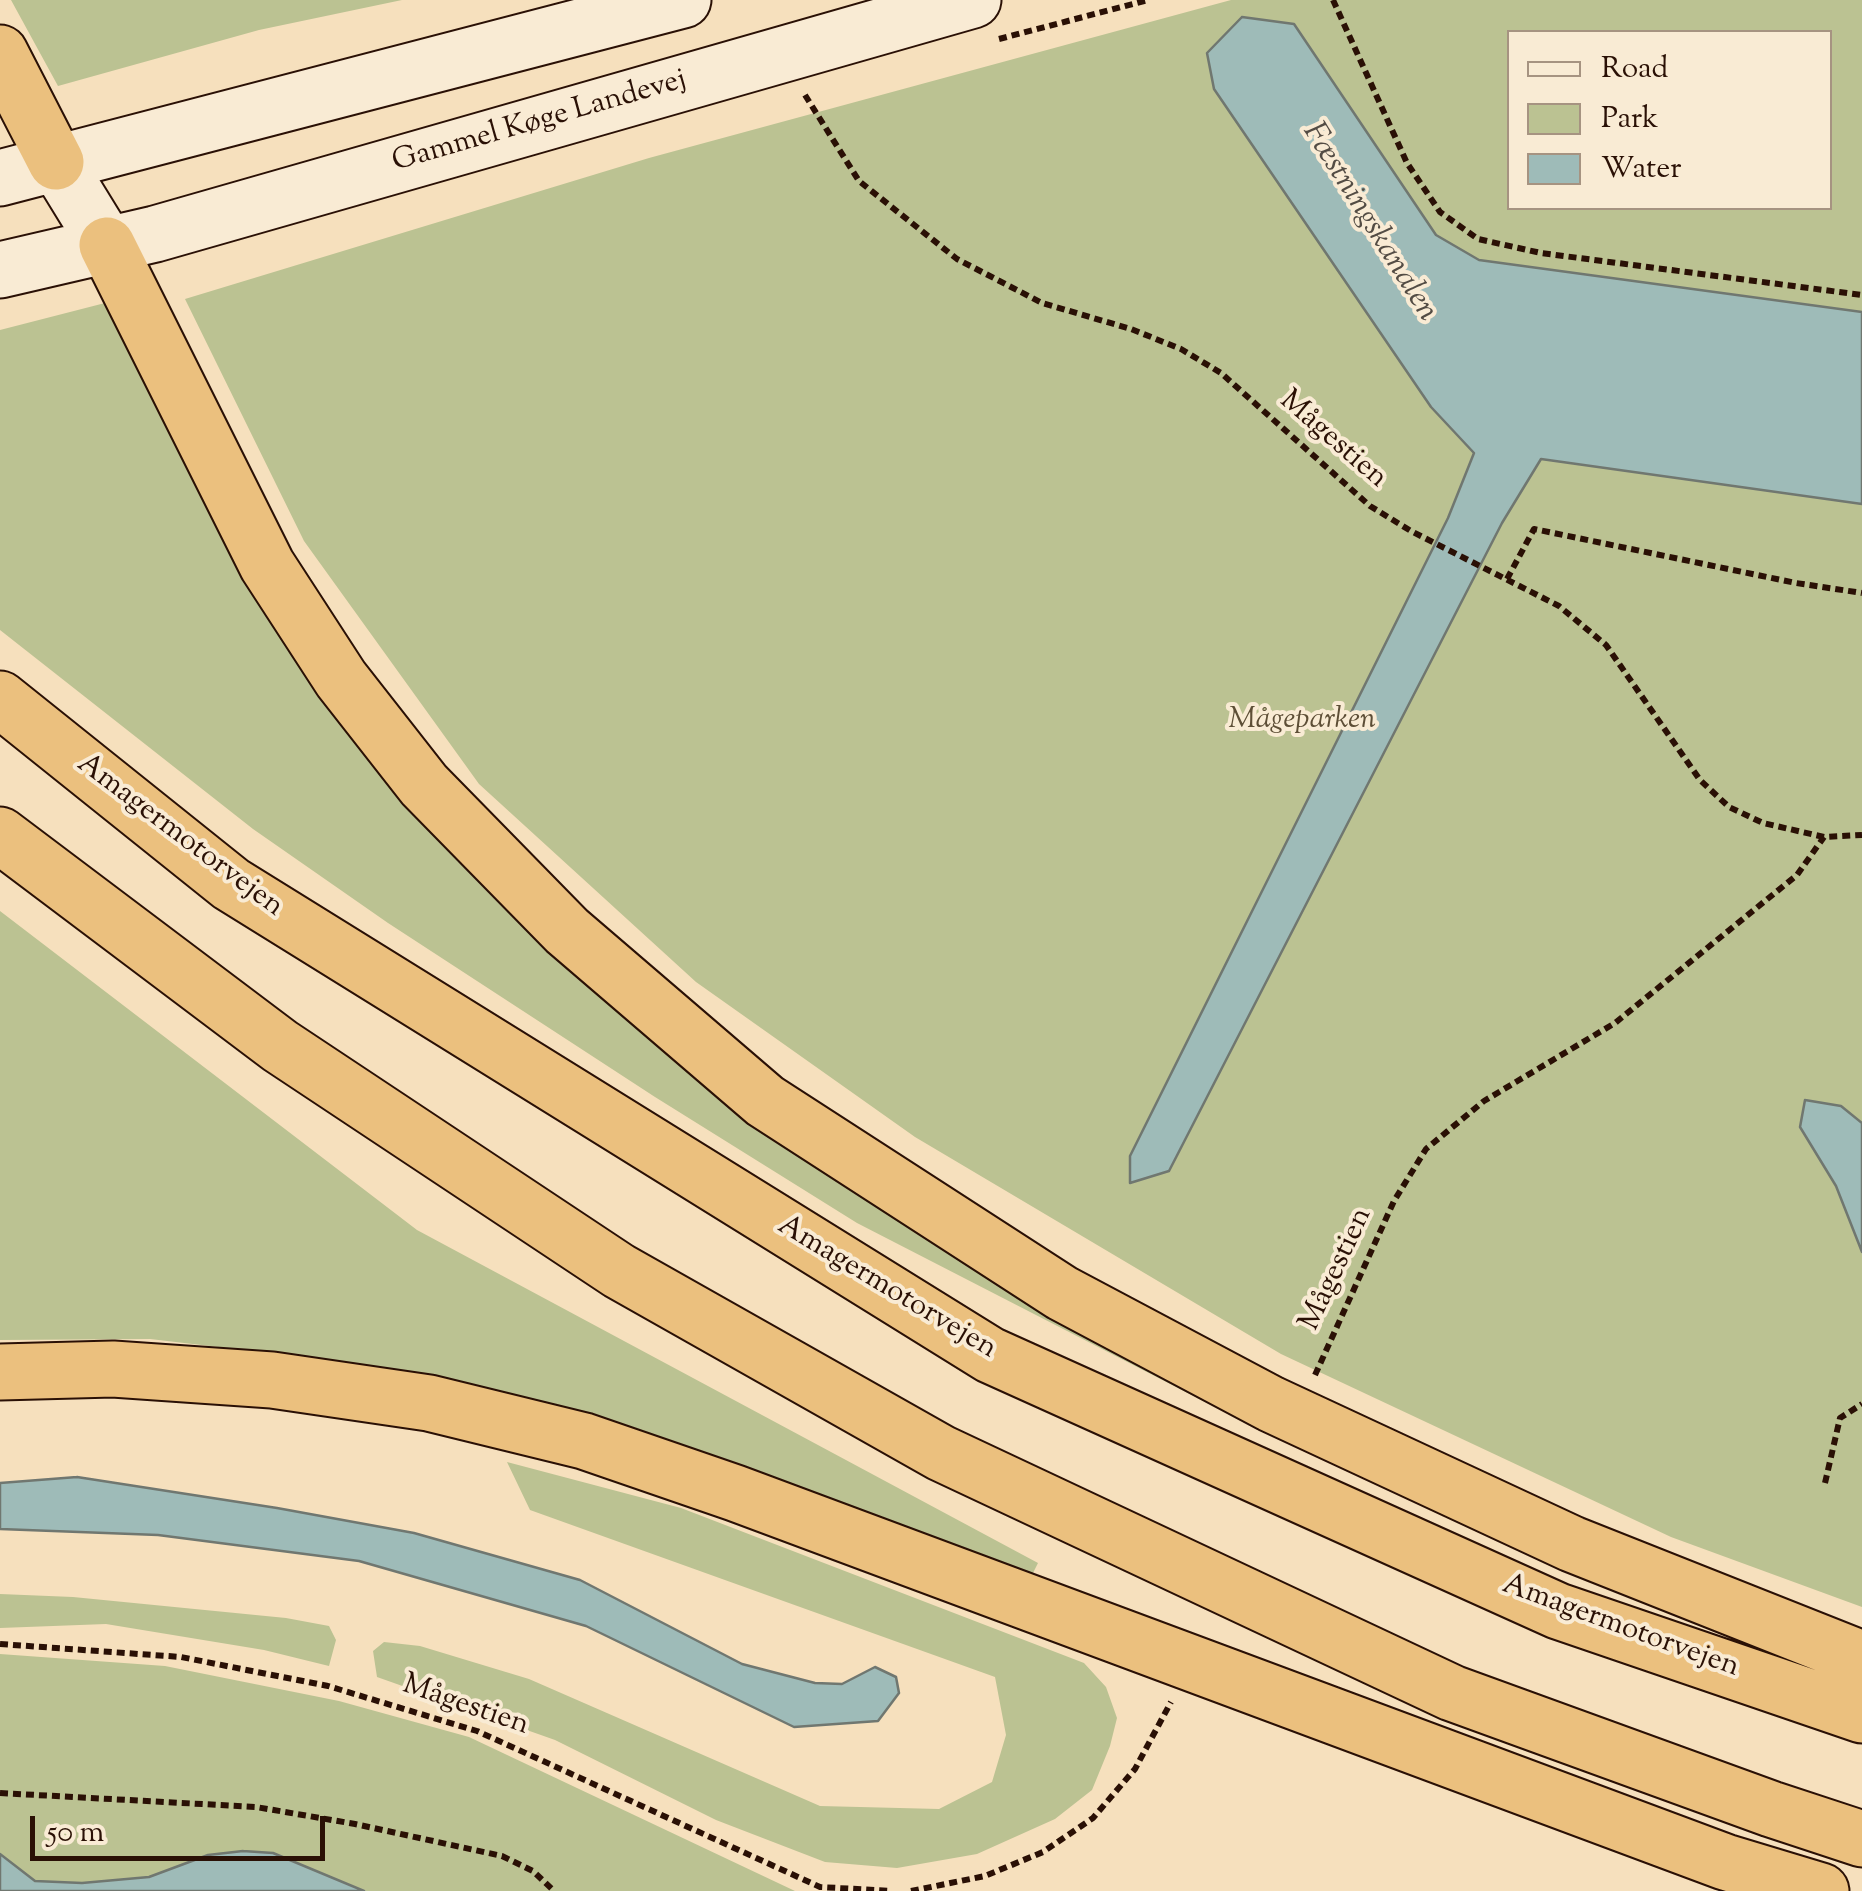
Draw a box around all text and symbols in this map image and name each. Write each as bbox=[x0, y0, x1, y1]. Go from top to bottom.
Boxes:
legend bbox=[1507, 30, 1832, 210]
text: Road bbox=[1601, 48, 1668, 91]
street label: Gammel Køge Landevej bbox=[389, 64, 691, 182]
text: Park bbox=[1601, 98, 1658, 141]
water label: Fæstningskanalen bbox=[1292, 117, 1444, 329]
text: Water bbox=[1601, 148, 1682, 191]
street label: Mågestien bbox=[1271, 384, 1393, 498]
park label: Mågeparken bbox=[1228, 704, 1376, 740]
street label: Amagermotorvejen bbox=[68, 748, 290, 926]
street label: Mågestien bbox=[1294, 1203, 1382, 1337]
street label: Amagermotorvejen bbox=[770, 1209, 1002, 1369]
street label: Amagermotorvejen bbox=[1497, 1568, 1743, 1688]
street label: Mågestien bbox=[397, 1669, 533, 1745]
scale bar bbox=[35, 1796, 330, 1858]
text: 50 m bbox=[47, 1812, 104, 1855]

